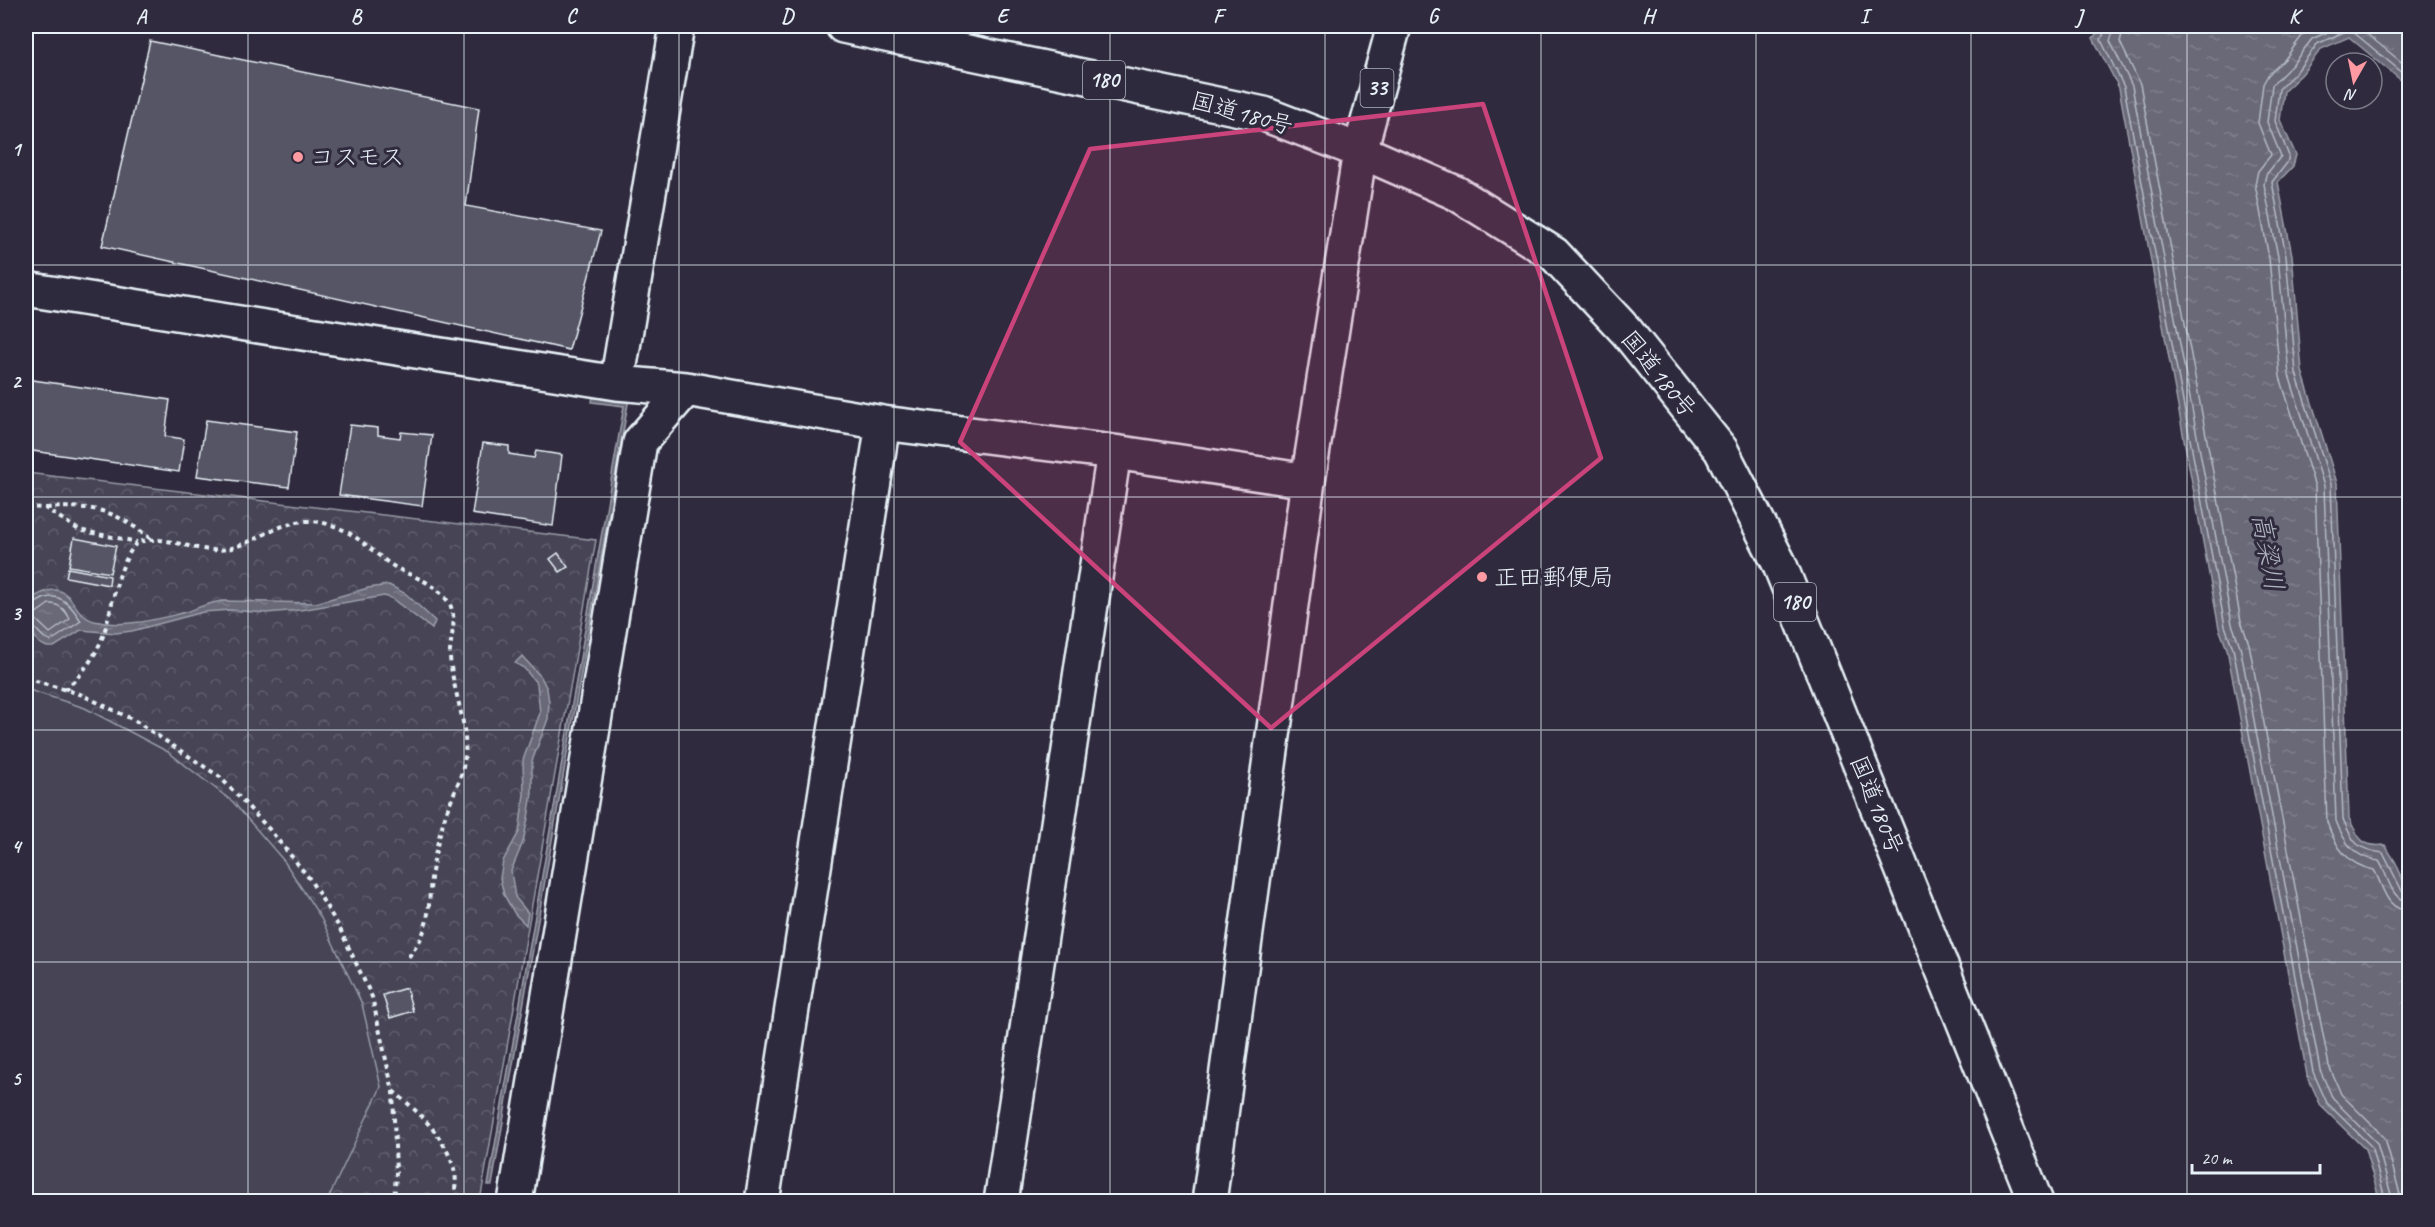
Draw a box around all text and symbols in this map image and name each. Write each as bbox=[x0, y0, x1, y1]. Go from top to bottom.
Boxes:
text: A bbox=[136, 4, 148, 29]
text: B bbox=[351, 4, 363, 29]
text: C bbox=[566, 4, 578, 29]
text: D bbox=[781, 4, 795, 29]
text: E bbox=[997, 4, 1011, 29]
text: F bbox=[1213, 4, 1227, 29]
text: G bbox=[1428, 4, 1441, 29]
text: H bbox=[1642, 4, 1657, 29]
text: I bbox=[1860, 4, 1873, 29]
text: J bbox=[2074, 4, 2086, 29]
text: K bbox=[2289, 4, 2303, 29]
north arrow bbox=[2324, 51, 2384, 111]
road number: 180 bbox=[1083, 61, 1125, 99]
road number: 33 bbox=[1360, 69, 1394, 107]
text: N bbox=[2342, 84, 2358, 105]
street label: 国道180号 bbox=[1188, 85, 1296, 141]
text: 1 bbox=[12, 137, 23, 162]
place label: コスモス bbox=[310, 142, 405, 172]
marker: コスモス bbox=[291, 150, 305, 164]
street label: 国道180号 bbox=[1614, 324, 1704, 424]
text: 2 bbox=[12, 369, 23, 394]
water label: 高梁川 bbox=[2245, 511, 2291, 593]
place label: 正田郵便局 bbox=[1494, 562, 1614, 592]
marker: 正田郵便局 bbox=[1475, 570, 1489, 584]
road number: 180 bbox=[1774, 583, 1816, 621]
text: 3 bbox=[12, 601, 23, 626]
street label: 国道180号 bbox=[1844, 751, 1910, 859]
text: 4 bbox=[12, 834, 24, 859]
text: 5 bbox=[12, 1066, 23, 1091]
scale bar bbox=[2192, 1137, 2320, 1175]
text: 20 m bbox=[2201, 1147, 2234, 1169]

